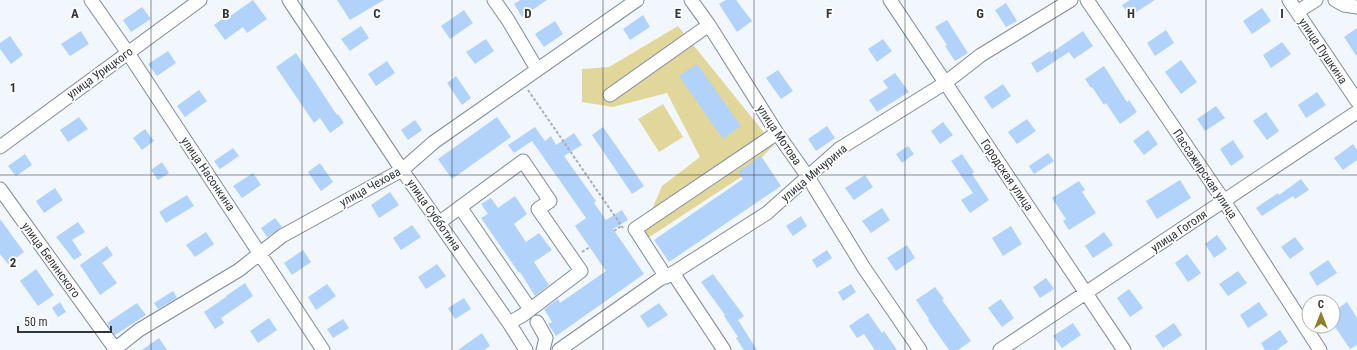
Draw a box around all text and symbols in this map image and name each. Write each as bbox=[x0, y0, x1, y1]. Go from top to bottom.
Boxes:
text: A bbox=[71, 6, 79, 21]
text: B bbox=[222, 6, 230, 21]
text: C bbox=[373, 6, 381, 21]
text: D bbox=[524, 6, 532, 21]
text: E bbox=[675, 6, 682, 21]
text: F bbox=[826, 6, 832, 21]
text: G bbox=[976, 6, 984, 21]
text: H bbox=[1127, 6, 1135, 21]
text: I bbox=[1280, 6, 1284, 21]
street label: улица Пушкина bbox=[1296, 15, 1350, 87]
street label: улица Урицкого bbox=[64, 44, 136, 102]
text: 1 bbox=[10, 80, 16, 95]
street label: улица Мотова bbox=[754, 102, 804, 168]
street label: Пассажирская улица bbox=[1170, 127, 1240, 221]
street label: улица Насонкина bbox=[178, 134, 238, 214]
street label: Городская улица bbox=[978, 137, 1036, 214]
street label: улица Мичурина bbox=[778, 141, 850, 205]
street label: улица Чехова bbox=[337, 164, 403, 210]
street label: улица Субботина bbox=[404, 177, 464, 254]
street label: улица Гоголя bbox=[1148, 207, 1210, 255]
street label: улица Белинского bbox=[19, 220, 83, 300]
text: 2 bbox=[10, 255, 17, 270]
north arrow bbox=[1301, 294, 1341, 334]
text: С bbox=[1318, 298, 1324, 311]
scale bar bbox=[18, 308, 111, 334]
text: 50 m bbox=[24, 315, 48, 329]

